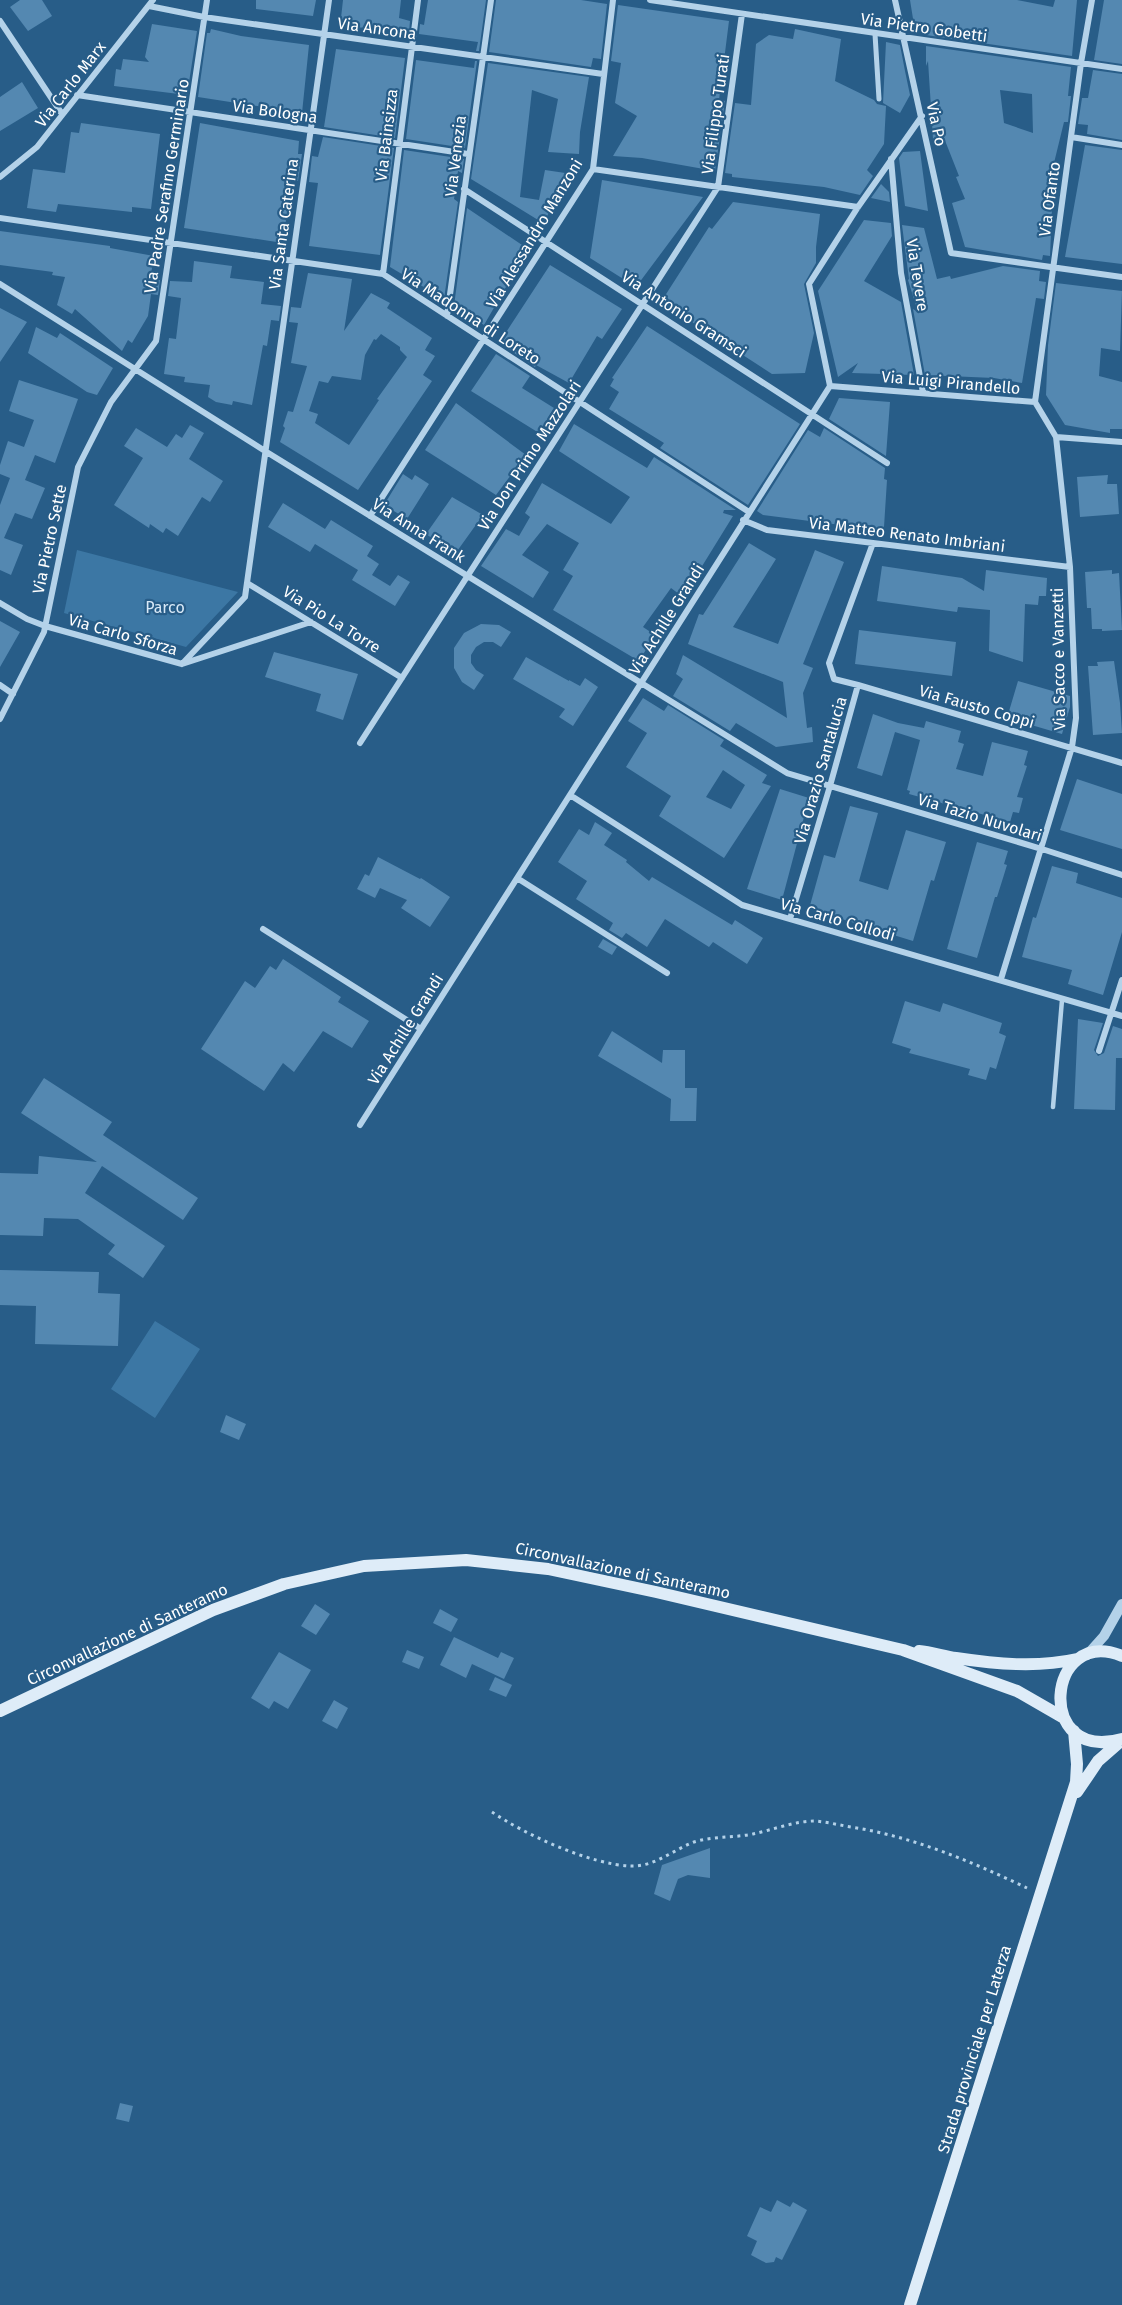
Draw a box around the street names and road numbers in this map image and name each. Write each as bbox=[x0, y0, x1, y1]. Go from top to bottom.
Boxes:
street label: Via Pietro Gobetti bbox=[859, 9, 988, 46]
street label: Via Ancona bbox=[336, 14, 418, 43]
street label: Via Carlo Marx bbox=[31, 38, 110, 131]
street label: Via Filippo Turati bbox=[698, 53, 733, 176]
street label: Via Padre Serafino Germinario bbox=[140, 77, 193, 295]
street label: Via Bainsizza bbox=[371, 88, 402, 182]
street label: Via Bologna bbox=[231, 96, 319, 127]
street label: Via Po bbox=[923, 100, 950, 148]
street label: Via Venezia bbox=[441, 114, 470, 198]
street label: Via Alessandro Manzoni bbox=[482, 155, 587, 311]
street label: Via Santa Caterina bbox=[265, 157, 302, 291]
street label: Via Ofanto bbox=[1035, 160, 1064, 238]
street label: Via Tevere bbox=[902, 237, 933, 313]
street label: Via Madonna di Loreto bbox=[397, 264, 544, 369]
street label: Via Antonio Gramsci bbox=[618, 267, 750, 362]
street label: Via Luigi Pirandello bbox=[881, 367, 1021, 398]
street label: Via Don Primo Mazzolari bbox=[474, 377, 585, 534]
street label: Via Pietro Sette bbox=[29, 483, 70, 596]
street label: Via Anna Frank bbox=[369, 494, 470, 567]
street label: Via Matteo Renato Imbriani bbox=[808, 513, 1006, 556]
street label: Via Achille Grandi bbox=[625, 560, 708, 678]
street label: Via Pio La Torre bbox=[279, 582, 384, 657]
street label: Via Sacco e Vanzetti bbox=[1048, 587, 1069, 731]
street label: Via Carlo Sforza bbox=[66, 610, 180, 659]
street label: Via Fausto Coppi bbox=[917, 681, 1037, 732]
street label: Via Orazio Santalucia bbox=[790, 694, 851, 846]
street label: Via Tazio Nuvolari bbox=[915, 790, 1044, 845]
street label: Via Carlo Collodi bbox=[778, 894, 898, 945]
street label: Via Achille Grandi bbox=[364, 970, 447, 1088]
street label: Circonvallazione di Santeramo bbox=[514, 1538, 732, 1603]
street label: Circonvallazione di Santeramo bbox=[24, 1580, 231, 1689]
street label: Strada provinciale per Laterza bbox=[934, 1943, 1015, 2156]

